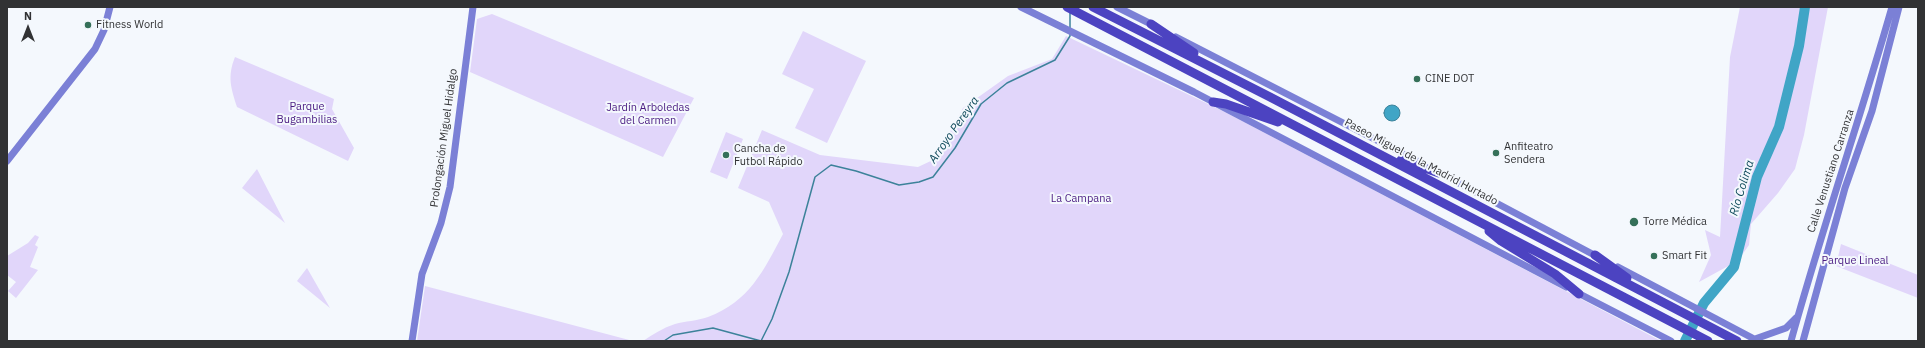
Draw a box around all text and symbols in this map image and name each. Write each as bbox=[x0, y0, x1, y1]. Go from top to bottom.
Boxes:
north arrow bbox=[8, 8, 48, 48]
text: N bbox=[24, 9, 32, 23]
place label: Fitness World bbox=[96, 18, 163, 32]
marker: Fitness World bbox=[83, 20, 93, 30]
street label: Prolongación Miguel Hidalgo bbox=[428, 68, 460, 208]
place label: CINE DOT bbox=[1425, 72, 1474, 86]
marker: CINE DOT bbox=[1412, 74, 1422, 84]
water label: Arroyo Pereyra bbox=[926, 94, 982, 166]
park label: Parque Bugambilias bbox=[277, 100, 337, 126]
park label: Jardín Arboledas del Carmen bbox=[606, 101, 690, 127]
street label: Calle Venustiano Carranza bbox=[1805, 108, 1857, 234]
street label: Paseo Miguel de la Madrid Hurtado bbox=[1342, 116, 1500, 208]
place label: Anfiteatro Sendera bbox=[1504, 140, 1553, 166]
place label: Cancha de Futbol Rápido bbox=[734, 142, 803, 168]
marker: Anfiteatro Sendera bbox=[1491, 148, 1501, 158]
marker: Cancha de Futbol Rápido bbox=[721, 150, 731, 160]
water label: Río Colima bbox=[1727, 158, 1757, 218]
park label: La Campana bbox=[1051, 192, 1111, 206]
place label: Torre Médica bbox=[1643, 215, 1707, 229]
marker: Torre Médica bbox=[1628, 216, 1640, 228]
place label: Smart Fit bbox=[1662, 249, 1707, 263]
marker: Smart Fit bbox=[1649, 251, 1659, 261]
park label: Parque Lineal bbox=[1821, 254, 1889, 268]

